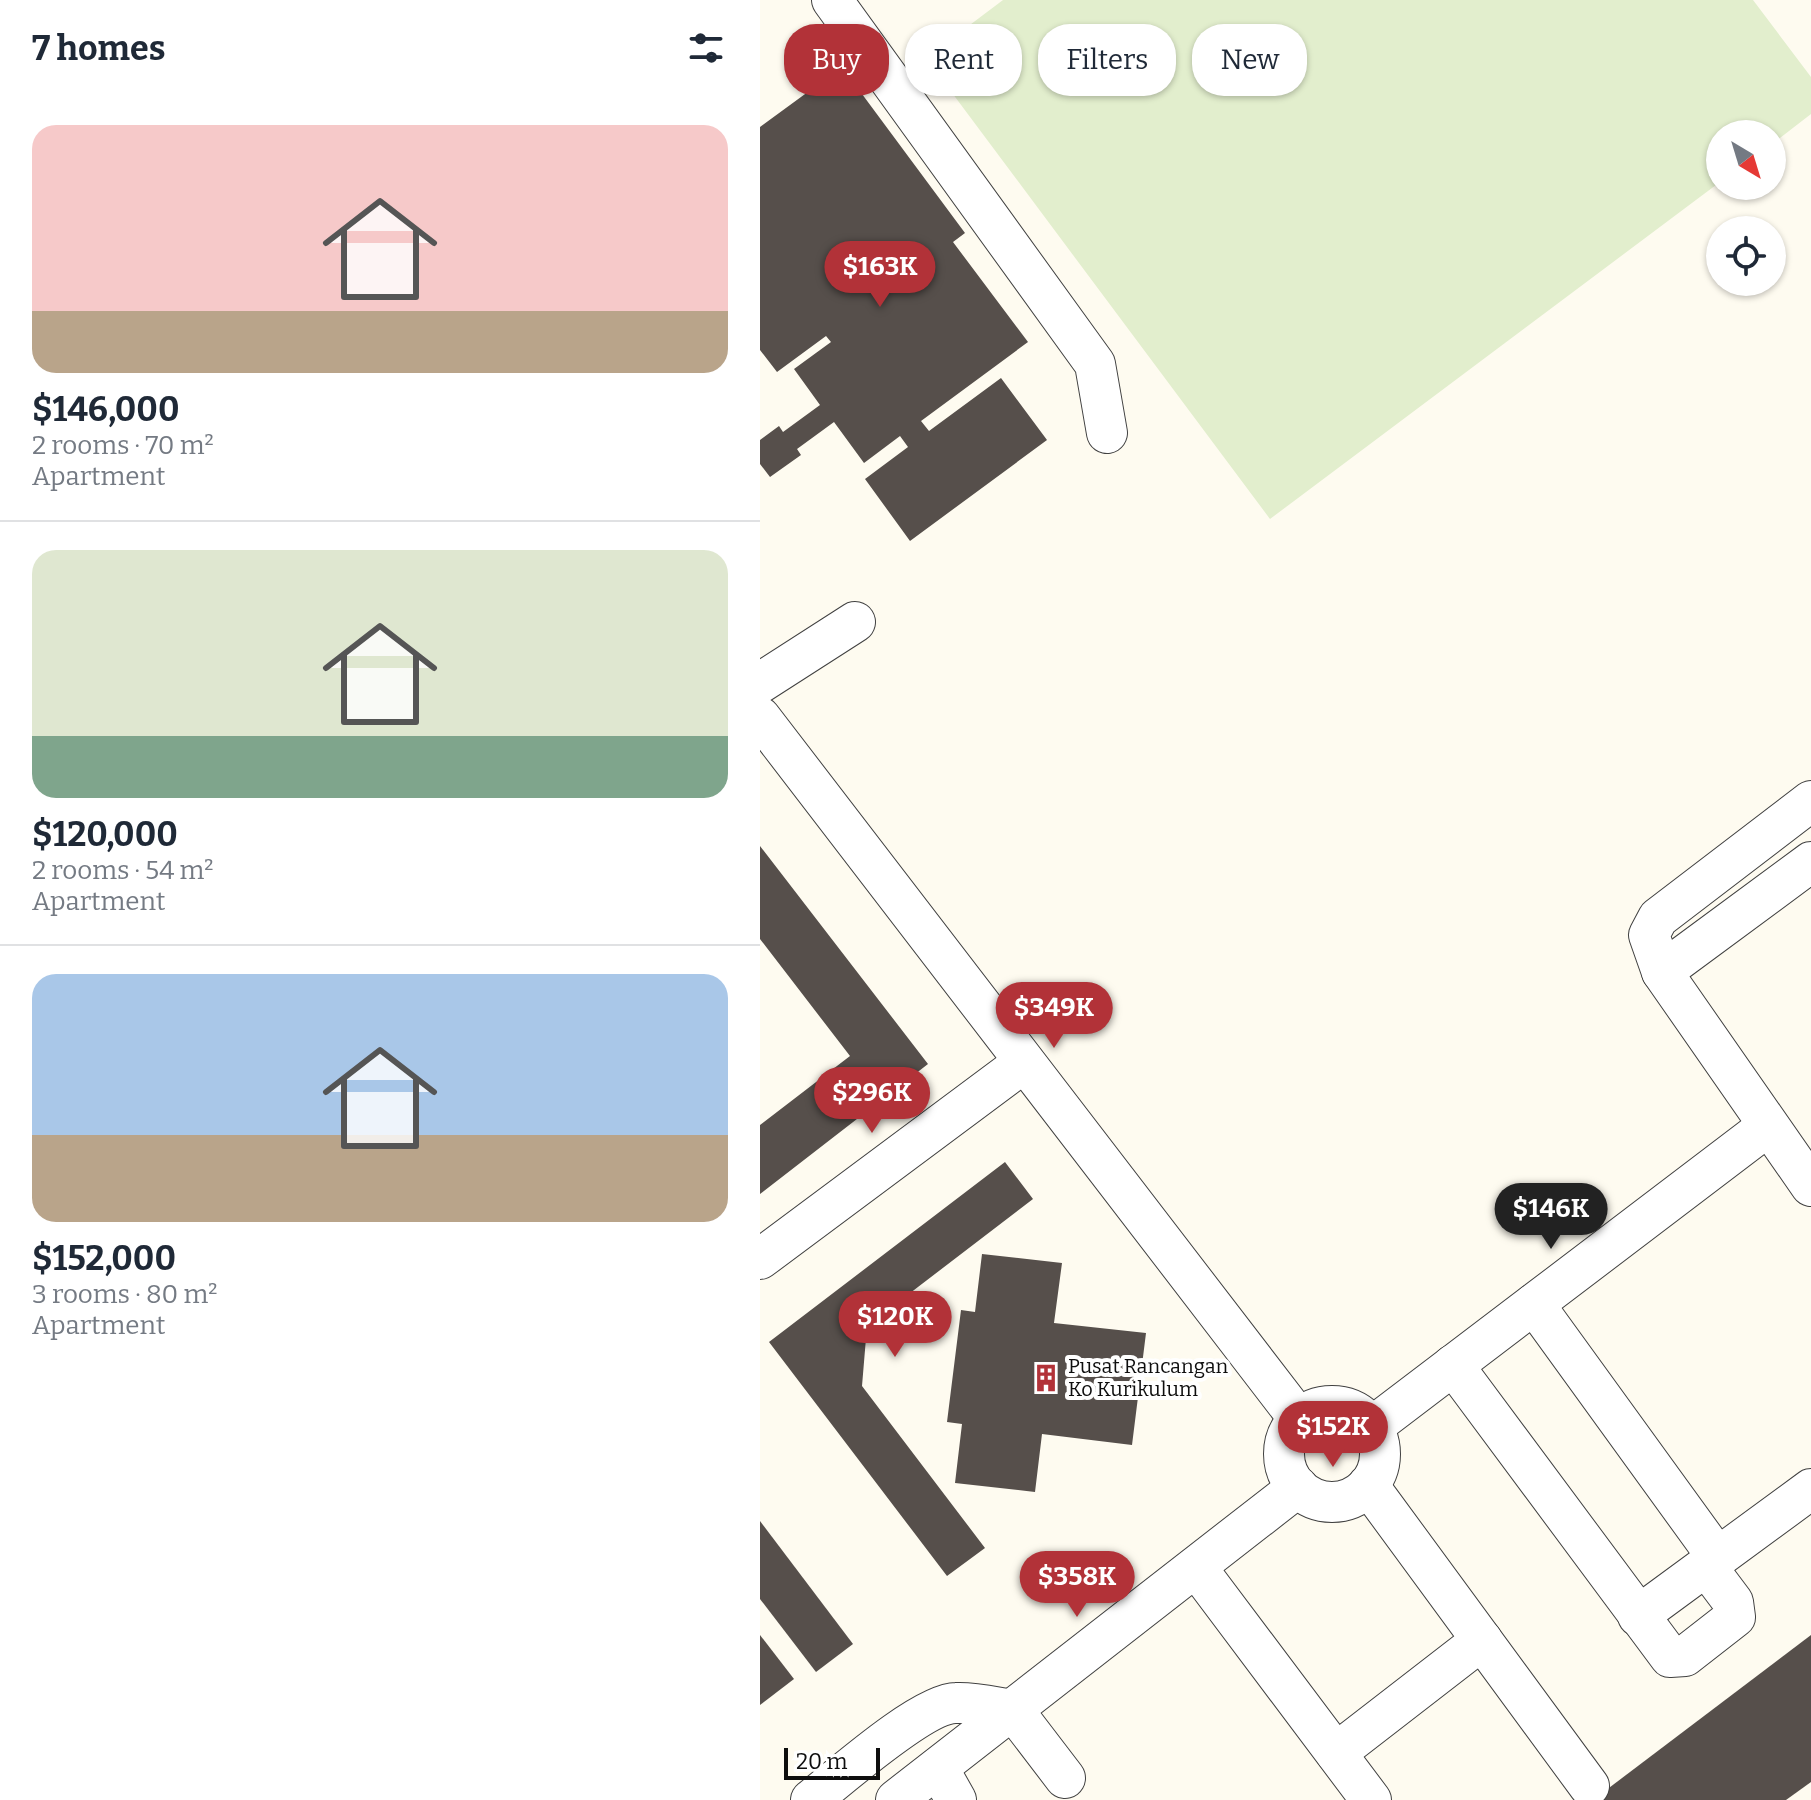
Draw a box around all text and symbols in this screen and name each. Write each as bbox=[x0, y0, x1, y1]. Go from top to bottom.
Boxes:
chip: Buy bbox=[784, 24, 889, 96]
chip: Rent bbox=[905, 24, 1022, 96]
chip: Filters bbox=[1038, 24, 1176, 96]
chip: New bbox=[1192, 24, 1307, 96]
icon: filters bbox=[684, 26, 728, 70]
text: 7 homes bbox=[32, 28, 165, 69]
north arrow bbox=[1706, 120, 1786, 200]
map controls bbox=[1706, 120, 1786, 296]
icon: home bbox=[308, 177, 452, 321]
button: locate bbox=[1706, 216, 1786, 296]
pin: $163K bbox=[824, 241, 936, 309]
text: $163K bbox=[842, 251, 918, 282]
text: $146,000 bbox=[32, 389, 180, 430]
text: 2 rooms · 70 m² bbox=[32, 430, 214, 461]
text: Apartment bbox=[32, 461, 165, 492]
icon: home bbox=[308, 602, 452, 746]
text: $120,000 bbox=[32, 814, 178, 855]
text: 2 rooms · 54 m² bbox=[32, 855, 214, 886]
text: Apartment bbox=[32, 886, 165, 917]
pin: $349K bbox=[998, 982, 1110, 1050]
text: $349K bbox=[1014, 992, 1094, 1023]
icon: home bbox=[308, 1026, 452, 1170]
pin: $296K bbox=[816, 1067, 928, 1135]
text: $296K bbox=[832, 1077, 912, 1108]
pin: $146K bbox=[1495, 1183, 1607, 1251]
text: $146K bbox=[1513, 1193, 1589, 1224]
text: $152,000 bbox=[32, 1238, 176, 1279]
text: 3 rooms · 80 m² bbox=[32, 1279, 217, 1310]
pin: $120K bbox=[839, 1291, 951, 1359]
text: $120K bbox=[857, 1301, 933, 1332]
text: Apartment bbox=[32, 1310, 165, 1341]
place label: Pusat Rancangan Ko Kurikulum bbox=[1068, 1354, 1229, 1401]
building icon: Pusat Rancangan Ko Kurikulum bbox=[1031, 1363, 1061, 1393]
pin: $152K bbox=[1277, 1401, 1389, 1469]
text: $152K bbox=[1296, 1411, 1370, 1442]
pin: $358K bbox=[1021, 1551, 1133, 1619]
text: $358K bbox=[1038, 1561, 1116, 1592]
scale bar bbox=[784, 1744, 880, 1780]
text: 20 m bbox=[796, 1748, 847, 1775]

